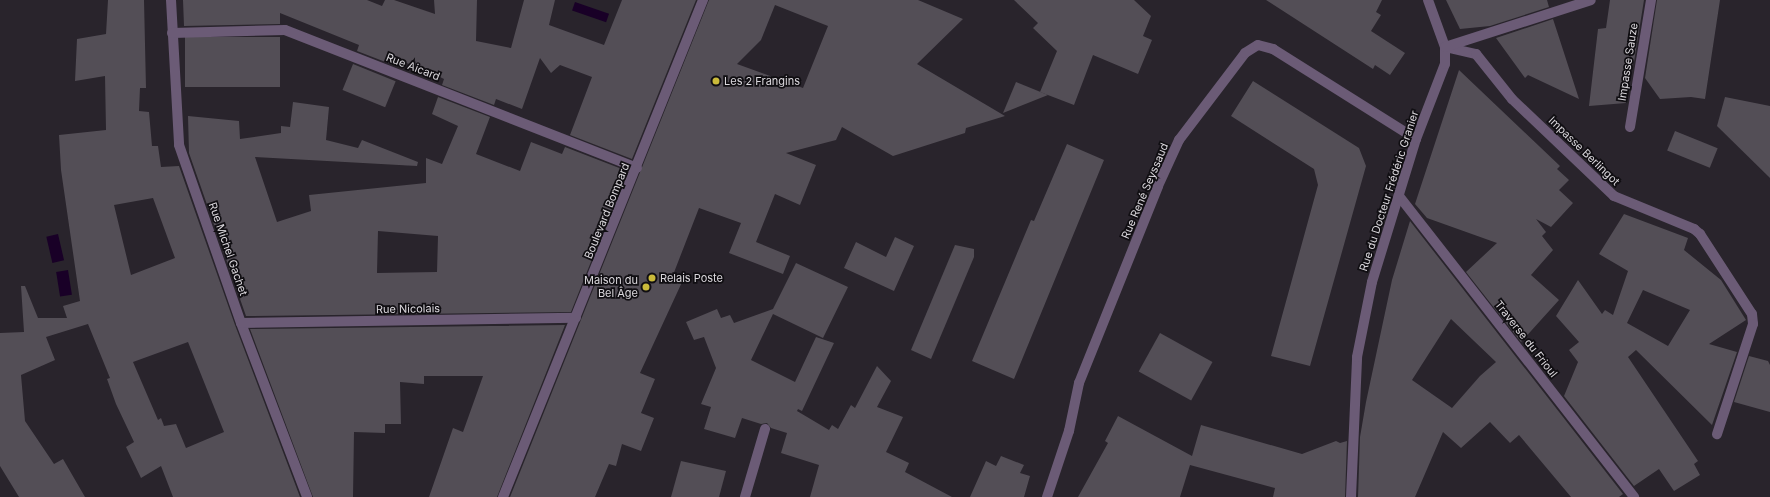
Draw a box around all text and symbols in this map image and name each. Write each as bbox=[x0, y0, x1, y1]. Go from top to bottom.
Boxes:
street label: Impasse Sauze bbox=[1615, 22, 1641, 102]
street label: Rue Aicard bbox=[384, 51, 442, 83]
place label: Les 2 Frangins bbox=[724, 74, 800, 88]
marker: Les 2 Frangins bbox=[711, 76, 721, 86]
street label: Rue du Docteur Frédéric Granier bbox=[1357, 109, 1421, 273]
street label: Impasse Berlingot bbox=[1546, 114, 1622, 188]
street label: Rue René Seyssaud bbox=[1119, 141, 1171, 241]
street label: Boulevard Bompard bbox=[582, 161, 632, 261]
street label: Rue Michel Gachet bbox=[206, 201, 250, 297]
place label: Relais Poste bbox=[660, 271, 723, 285]
marker: Relais Poste bbox=[647, 273, 657, 283]
place label: Maison du Bel Âge bbox=[584, 274, 638, 300]
marker: Maison du Bel Âge bbox=[641, 282, 651, 292]
street label: Traverse du Frioul bbox=[1492, 298, 1560, 380]
street label: Rue Nicolais bbox=[376, 302, 440, 316]

